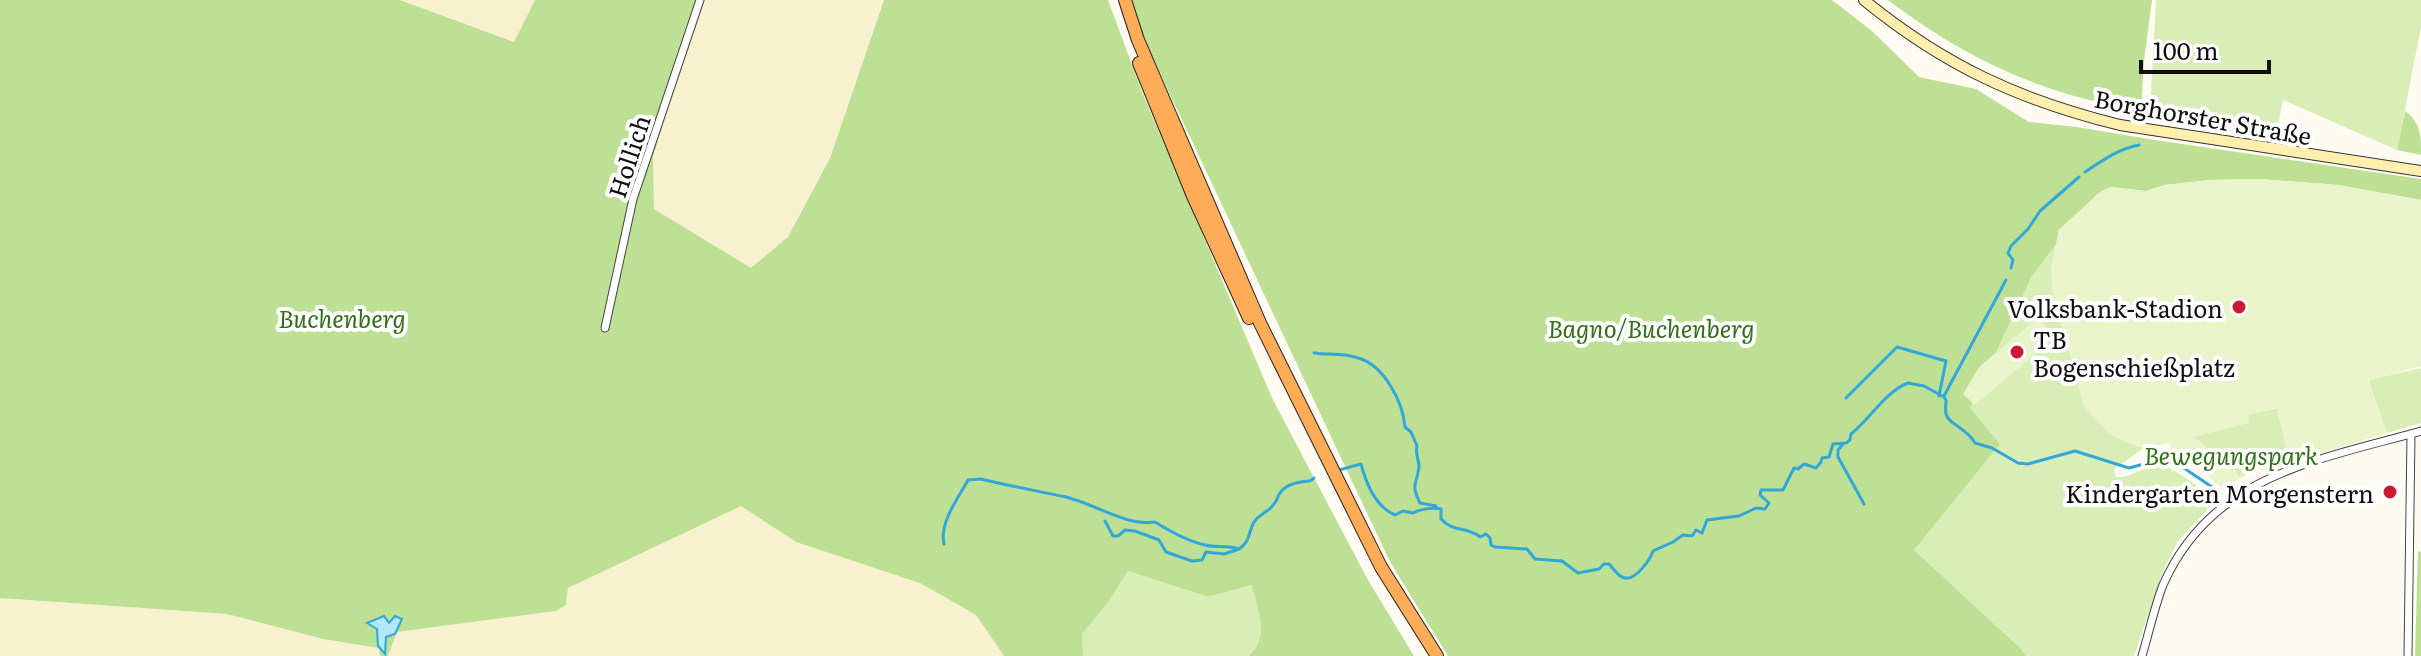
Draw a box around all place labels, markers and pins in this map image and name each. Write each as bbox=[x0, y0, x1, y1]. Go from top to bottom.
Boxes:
place label: Volksbank-Stadion bbox=[2007, 290, 2223, 325]
marker: Volksbank-Stadion bbox=[2230, 298, 2248, 316]
place label: TB Bogenschießplatz bbox=[2033, 321, 2235, 384]
marker: TB Bogenschießplatz bbox=[2008, 343, 2026, 361]
place label: Kindergarten Morgenstern bbox=[2065, 475, 2374, 510]
marker: Kindergarten Morgenstern bbox=[2381, 483, 2399, 501]

